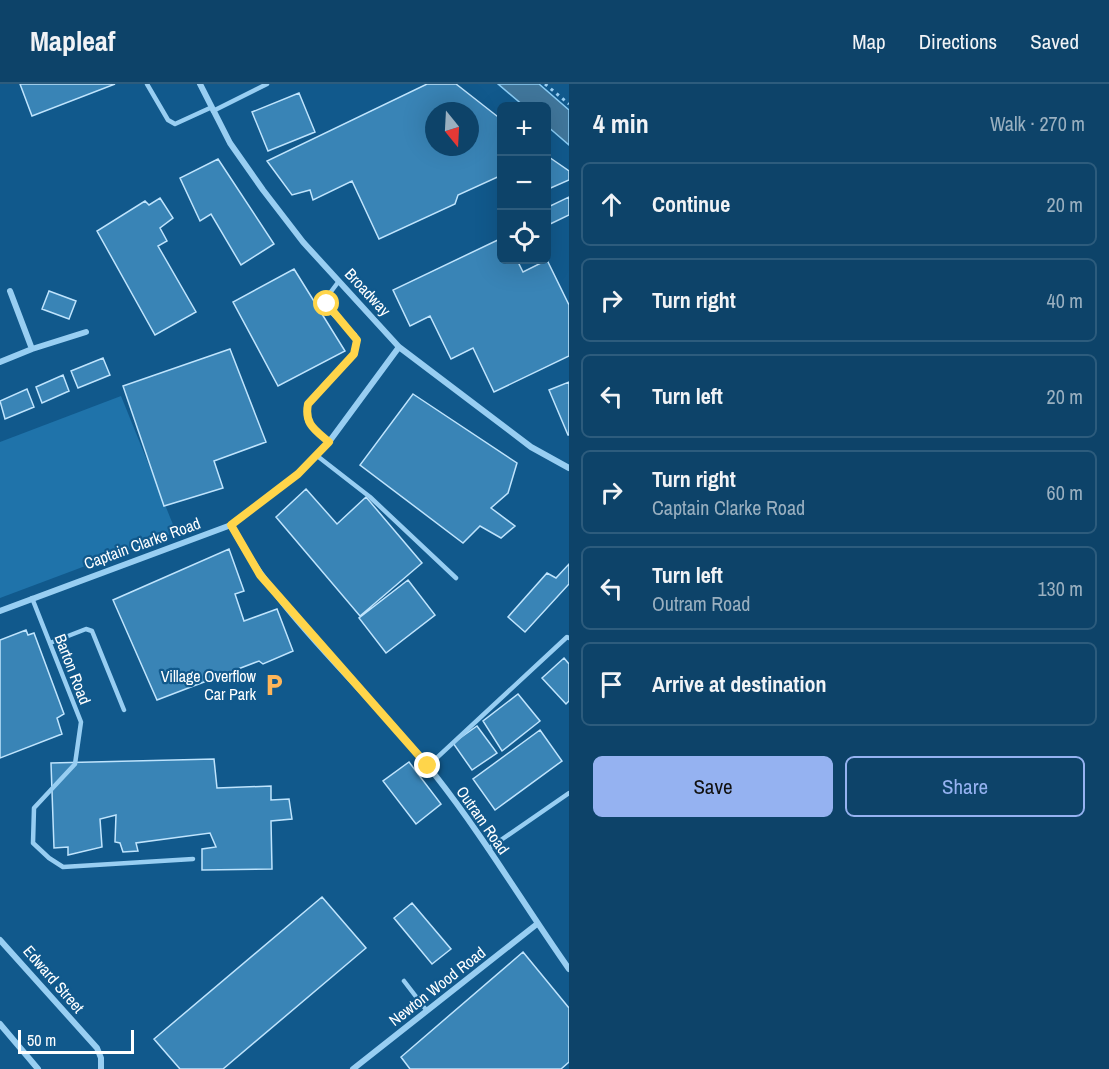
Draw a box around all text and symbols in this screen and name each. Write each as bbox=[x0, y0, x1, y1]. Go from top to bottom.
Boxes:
text: Mapleaf bbox=[30, 22, 115, 60]
text: Map bbox=[852, 27, 886, 56]
text: Directions bbox=[919, 27, 997, 56]
text: Saved bbox=[1030, 27, 1079, 56]
north arrow bbox=[425, 102, 479, 156]
map controls bbox=[497, 102, 551, 264]
button: + bbox=[497, 102, 551, 156]
text: 4 min bbox=[593, 106, 649, 141]
text: Walk · 270 m bbox=[990, 110, 1085, 137]
button: − bbox=[497, 156, 551, 210]
icon: ahead bbox=[595, 188, 628, 221]
text: Continue bbox=[652, 189, 730, 219]
text: 20 m bbox=[1047, 191, 1083, 218]
button: locate bbox=[497, 210, 551, 264]
street label: Broadway bbox=[340, 263, 396, 321]
icon: right bbox=[595, 284, 628, 317]
text: Turn right bbox=[652, 285, 736, 315]
text: 40 m bbox=[1047, 287, 1083, 314]
route start bbox=[313, 290, 339, 316]
icon: left bbox=[595, 380, 628, 413]
text: Turn left bbox=[652, 381, 723, 411]
text: 20 m bbox=[1047, 383, 1083, 410]
text: Turn right bbox=[652, 464, 736, 494]
icon: right bbox=[595, 476, 628, 509]
text: 60 m bbox=[1047, 479, 1083, 506]
text: Captain Clarke Road bbox=[652, 494, 805, 521]
street label: Captain Clarke Road bbox=[81, 512, 203, 574]
text: Turn left bbox=[652, 560, 723, 590]
icon: left bbox=[595, 572, 628, 605]
text: 130 m bbox=[1037, 575, 1083, 602]
text: Outram Road bbox=[652, 590, 750, 617]
street label: Barton Road bbox=[50, 631, 96, 707]
place label: Village Overflow Car Park bbox=[161, 665, 257, 705]
icon: arrive bbox=[595, 668, 628, 701]
text: Arrive at destination bbox=[652, 669, 826, 699]
parking icon: Village Overflow Car Park bbox=[261, 672, 287, 698]
route end bbox=[414, 752, 440, 778]
button: Save bbox=[593, 756, 833, 817]
button: Share bbox=[845, 756, 1085, 817]
street label: Outram Road bbox=[451, 781, 515, 859]
street label: Edward Street bbox=[18, 940, 90, 1018]
street label: Newton Wood Road bbox=[384, 941, 490, 1031]
scale bar bbox=[18, 1027, 134, 1054]
text: 50 m bbox=[27, 1029, 56, 1051]

